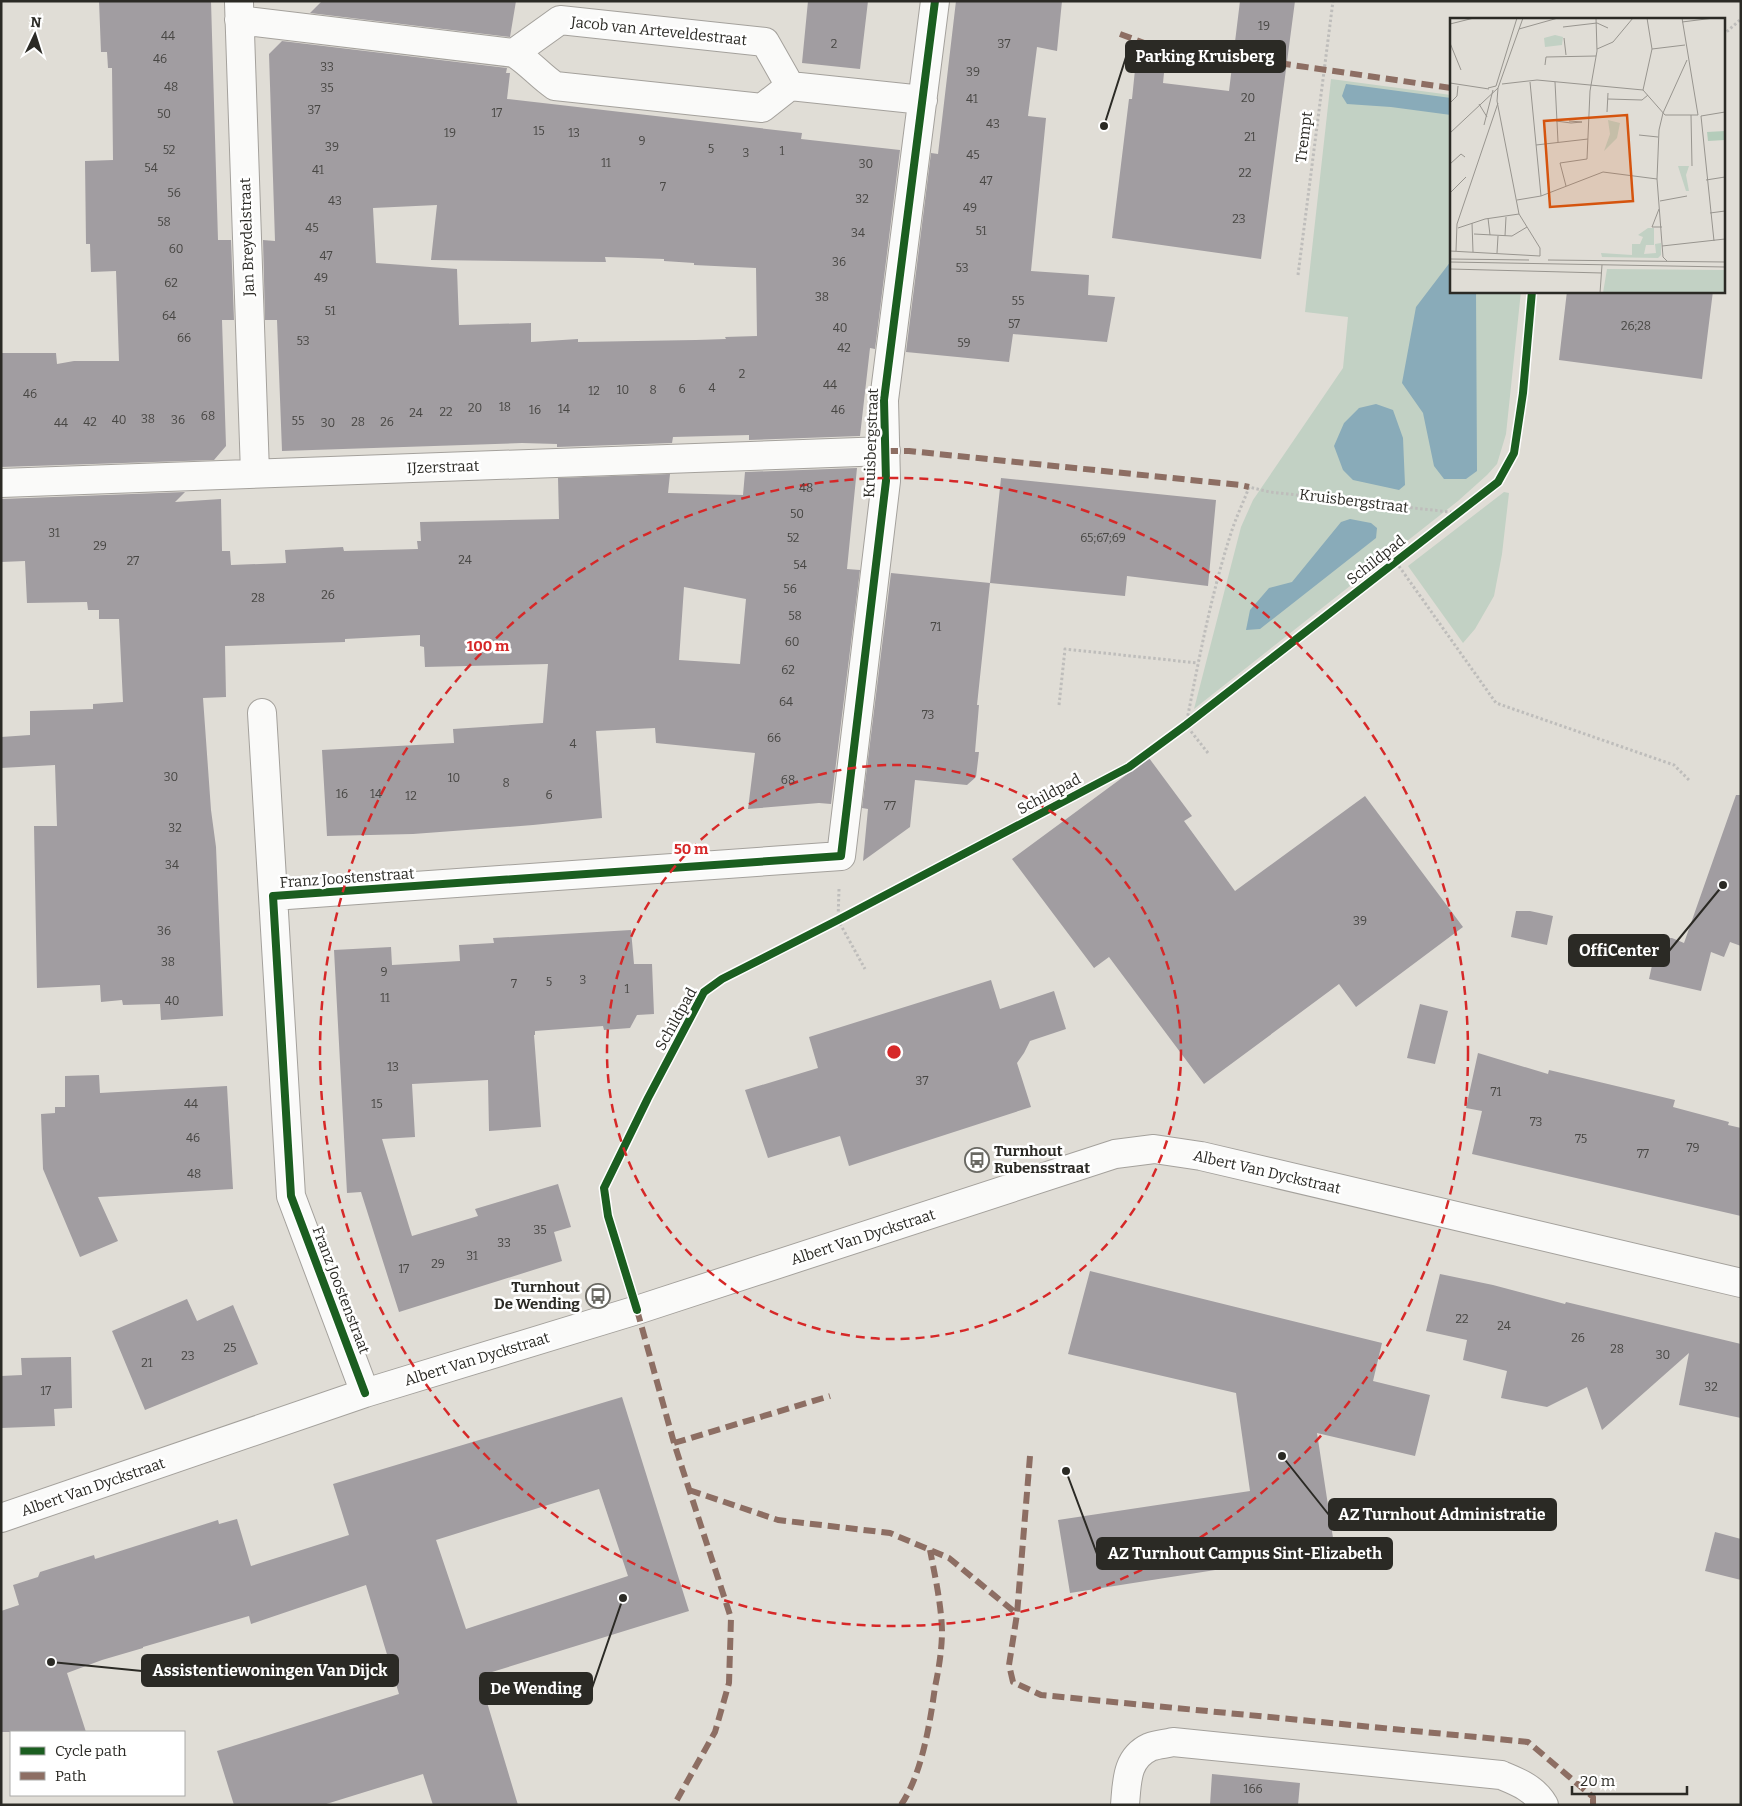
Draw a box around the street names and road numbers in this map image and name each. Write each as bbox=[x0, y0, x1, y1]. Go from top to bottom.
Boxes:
street label: Jacob van Arteveldestraat bbox=[569, 13, 748, 49]
street label: Trempt bbox=[1292, 110, 1316, 164]
street label: Jan Breydelstraat bbox=[236, 177, 258, 298]
street label: Kruisbergstraat bbox=[860, 387, 882, 498]
street label: IJzerstraat bbox=[407, 457, 480, 477]
street label: Kruisbergstraat bbox=[1298, 485, 1410, 517]
street label: Schildpad bbox=[1343, 532, 1409, 588]
street label: Schildpad bbox=[1014, 770, 1084, 818]
street label: Franz Joostenstraat bbox=[279, 864, 416, 892]
street label: Schildpad bbox=[651, 984, 701, 1054]
street label: Albert Van Dyckstraat bbox=[1192, 1146, 1343, 1198]
street label: Albert Van Dyckstraat bbox=[789, 1205, 938, 1269]
street label: Franz Joostenstraat bbox=[308, 1224, 374, 1357]
street label: Albert Van Dyckstraat bbox=[402, 1328, 552, 1390]
street label: Albert Van Dyckstraat bbox=[19, 1454, 168, 1520]

